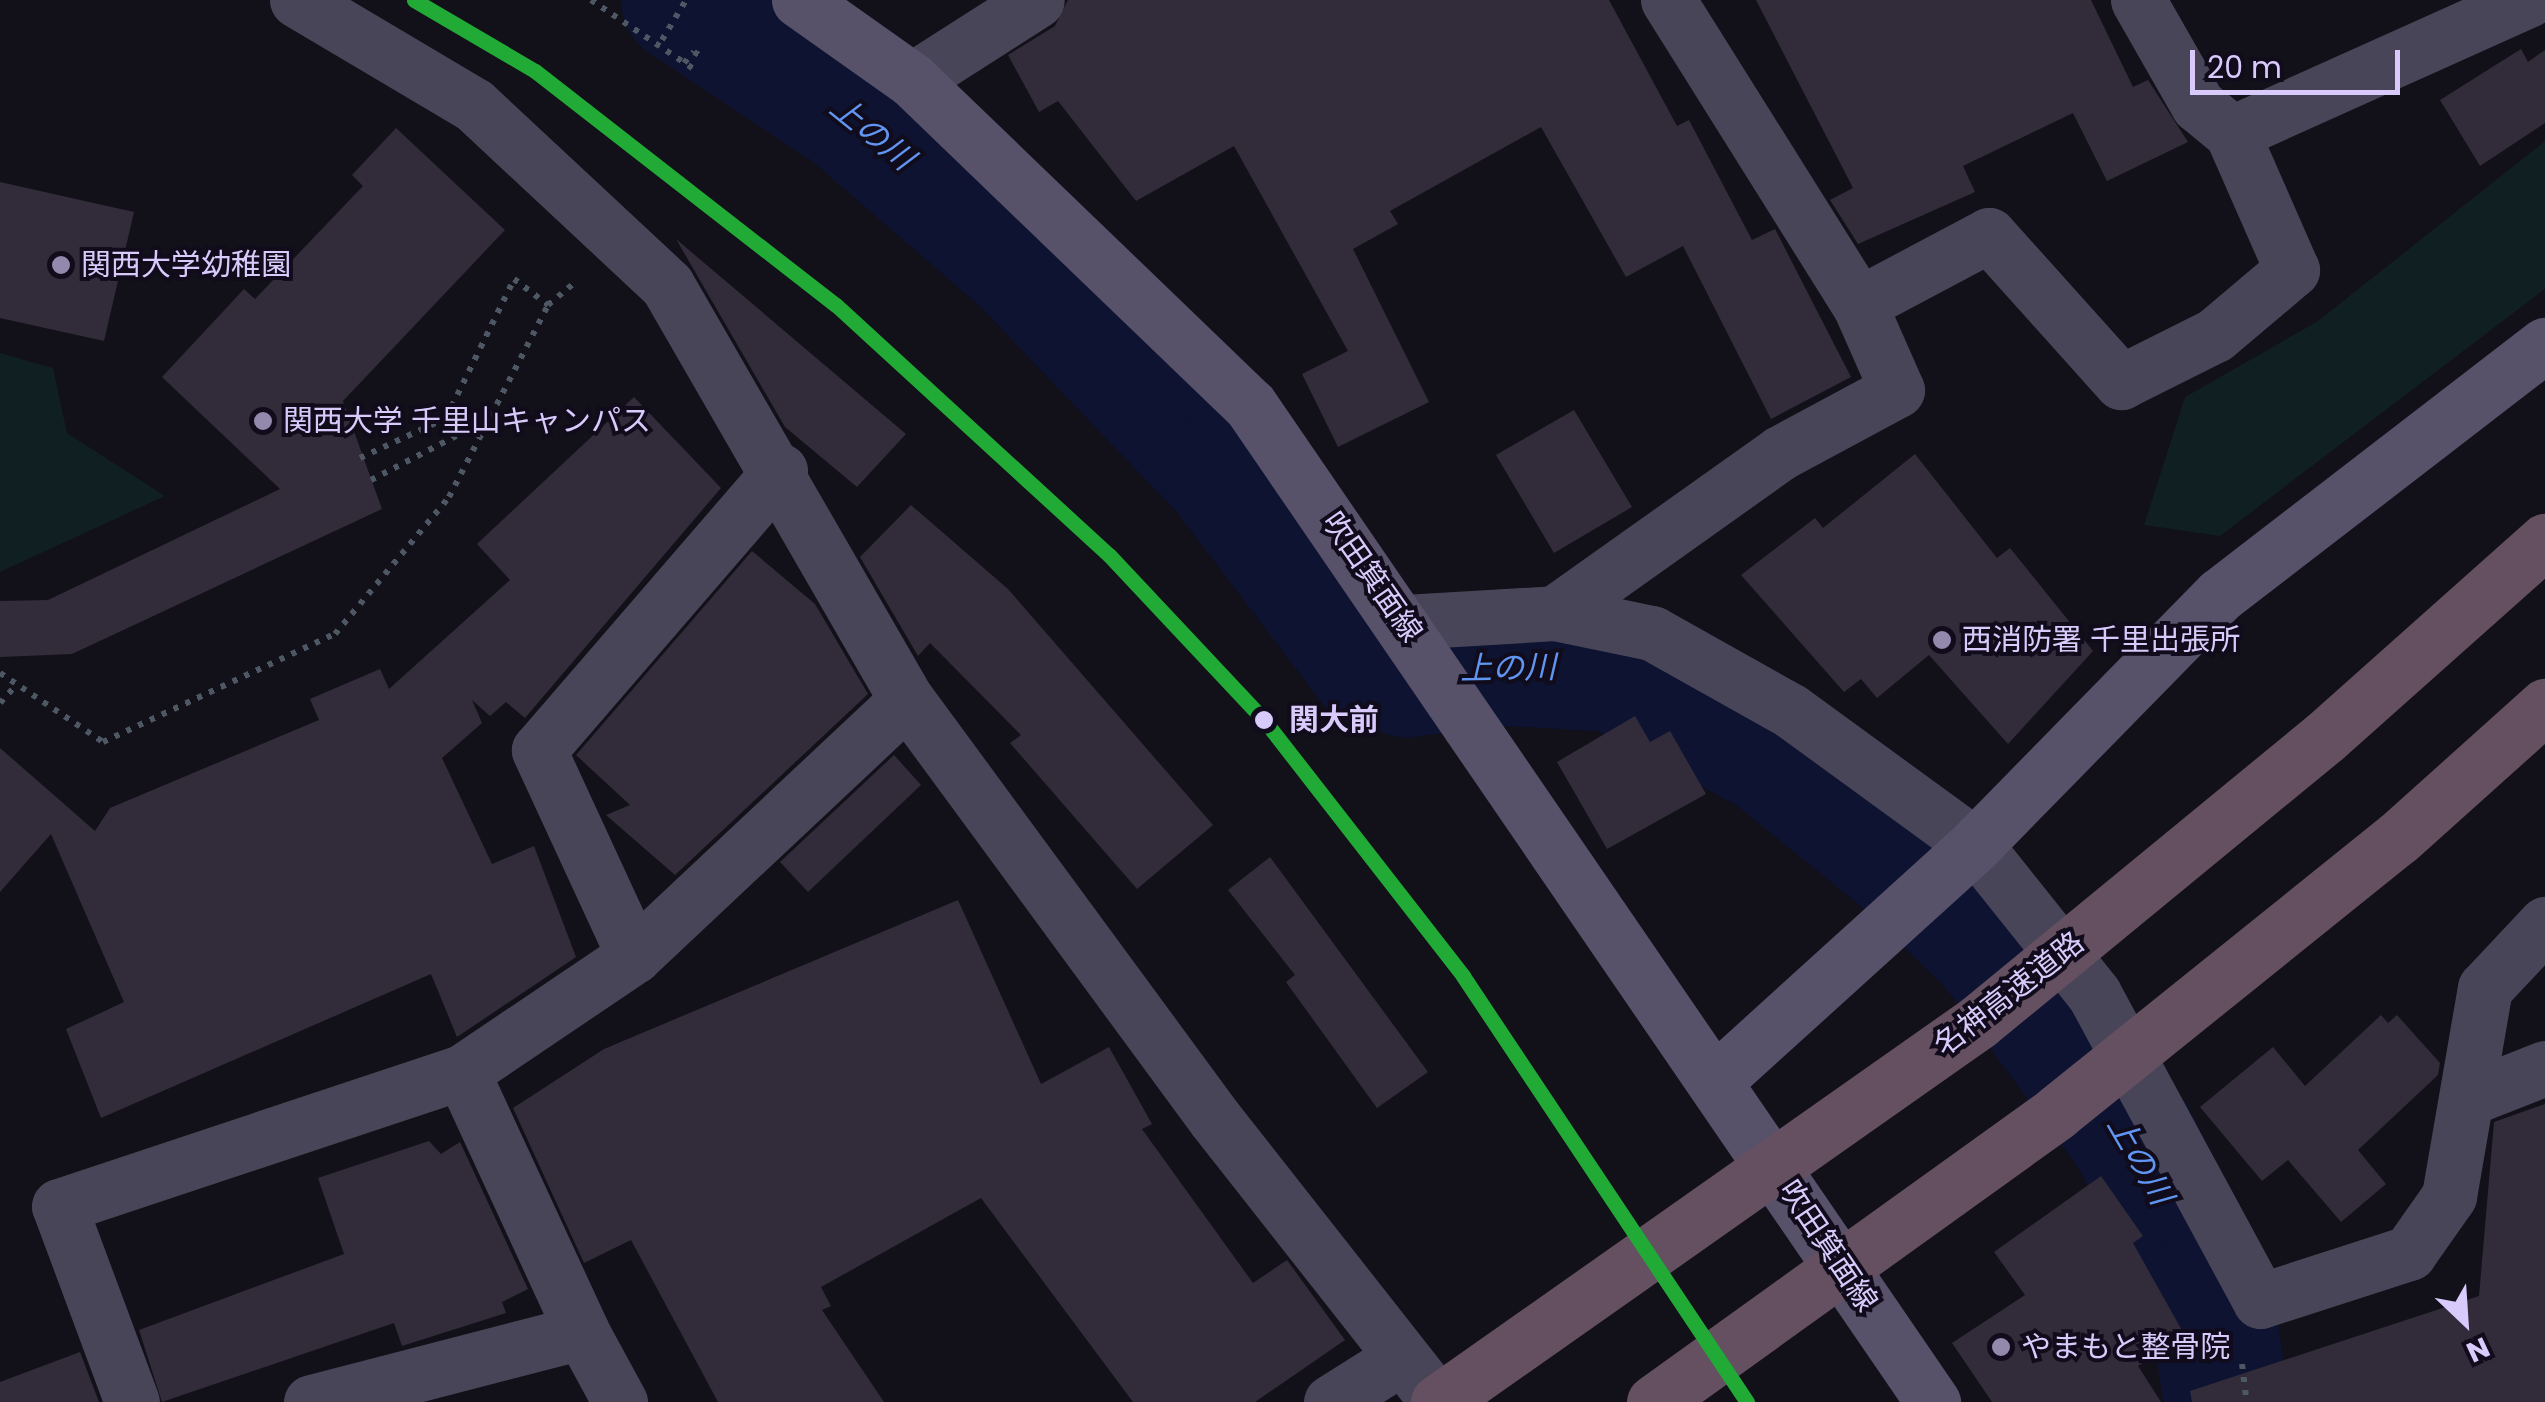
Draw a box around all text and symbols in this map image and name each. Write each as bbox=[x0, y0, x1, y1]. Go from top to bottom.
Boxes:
scale bar bbox=[2195, 30, 2405, 92]
text: 20 m bbox=[2207, 46, 2282, 89]
water label: 上の川 bbox=[823, 88, 921, 178]
place label: 関西大学幼稚園 bbox=[81, 247, 291, 283]
marker: 関西大学幼稚園 bbox=[50, 254, 72, 276]
place label: 関西大学 千里山キャンパス bbox=[283, 403, 651, 439]
marker: 関西大学 千里山キャンパス bbox=[252, 410, 274, 432]
street label: 吹田箕面線 bbox=[1314, 505, 1430, 649]
place label: 西消防署 千里出張所 bbox=[1962, 622, 2240, 658]
marker: 西消防署 千里出張所 bbox=[1931, 629, 1953, 651]
water label: 上の川 bbox=[1460, 648, 1556, 688]
place label: 関大前 bbox=[1289, 702, 1379, 738]
marker: 関大前 bbox=[1248, 704, 1280, 736]
street label: 名神高速道路 bbox=[1927, 924, 2091, 1064]
water label: 上の川 bbox=[2099, 1109, 2181, 1211]
street label: 吹田箕面線 bbox=[1771, 1174, 1885, 1318]
north arrow bbox=[2415, 1272, 2515, 1372]
text: N bbox=[2460, 1328, 2496, 1372]
place label: やまもと整骨院 bbox=[2021, 1329, 2231, 1365]
marker: やまもと整骨院 bbox=[1990, 1336, 2012, 1358]

